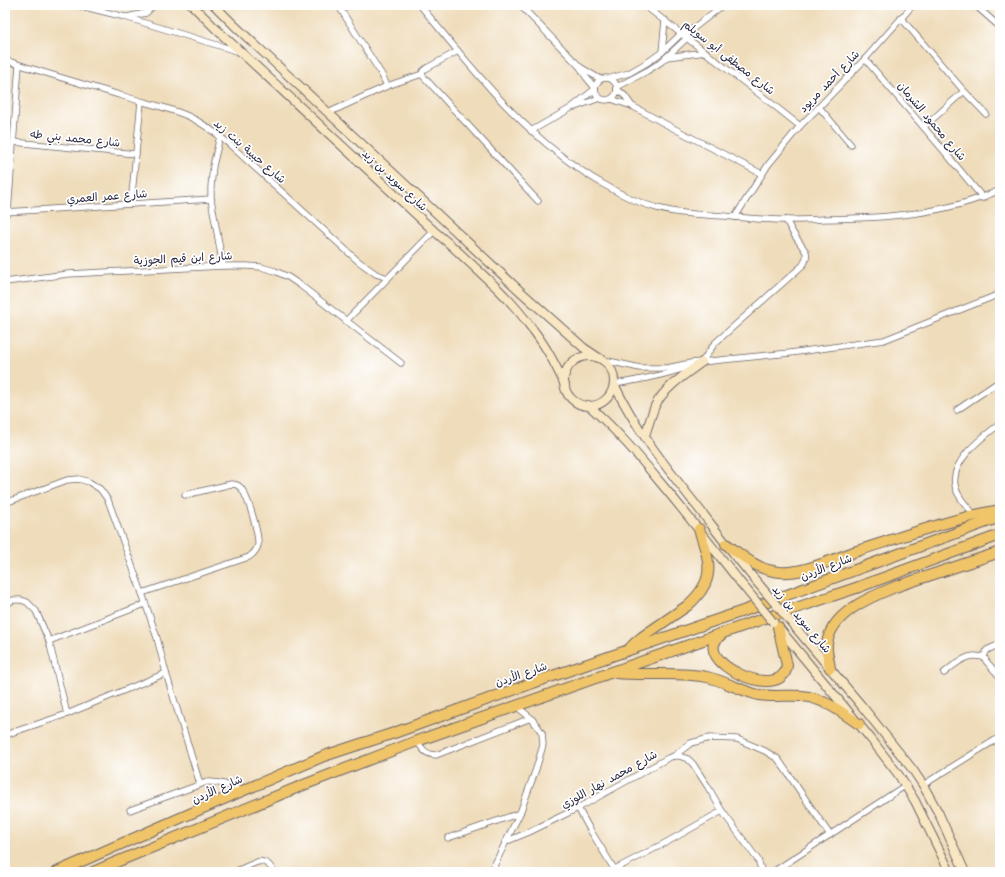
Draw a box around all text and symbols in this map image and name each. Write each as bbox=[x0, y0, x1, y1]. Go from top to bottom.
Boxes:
street label: شارع مصطفى أبو سويلم bbox=[678, 16, 778, 100]
street label: شارع أحمد مريود bbox=[795, 46, 864, 117]
street label: شارع محمود الشرمان bbox=[893, 78, 970, 165]
street label: شارع حبيبة بنت زيد bbox=[209, 115, 290, 188]
street label: شارع محمد بني طه bbox=[29, 125, 121, 154]
street label: شارع سويد بن زيد bbox=[357, 145, 431, 216]
street label: شارع عمر العمري bbox=[66, 185, 148, 209]
street label: شارع ابن قيم الجوزية bbox=[133, 247, 233, 271]
street label: شارع الأردن bbox=[798, 550, 855, 586]
street label: شارع سويد بن زيد bbox=[767, 582, 835, 658]
street label: شارع الأردن bbox=[493, 658, 550, 692]
street label: شارع محمد نهار اللوزي bbox=[558, 746, 661, 814]
street label: شارع الأردن bbox=[189, 771, 246, 809]

